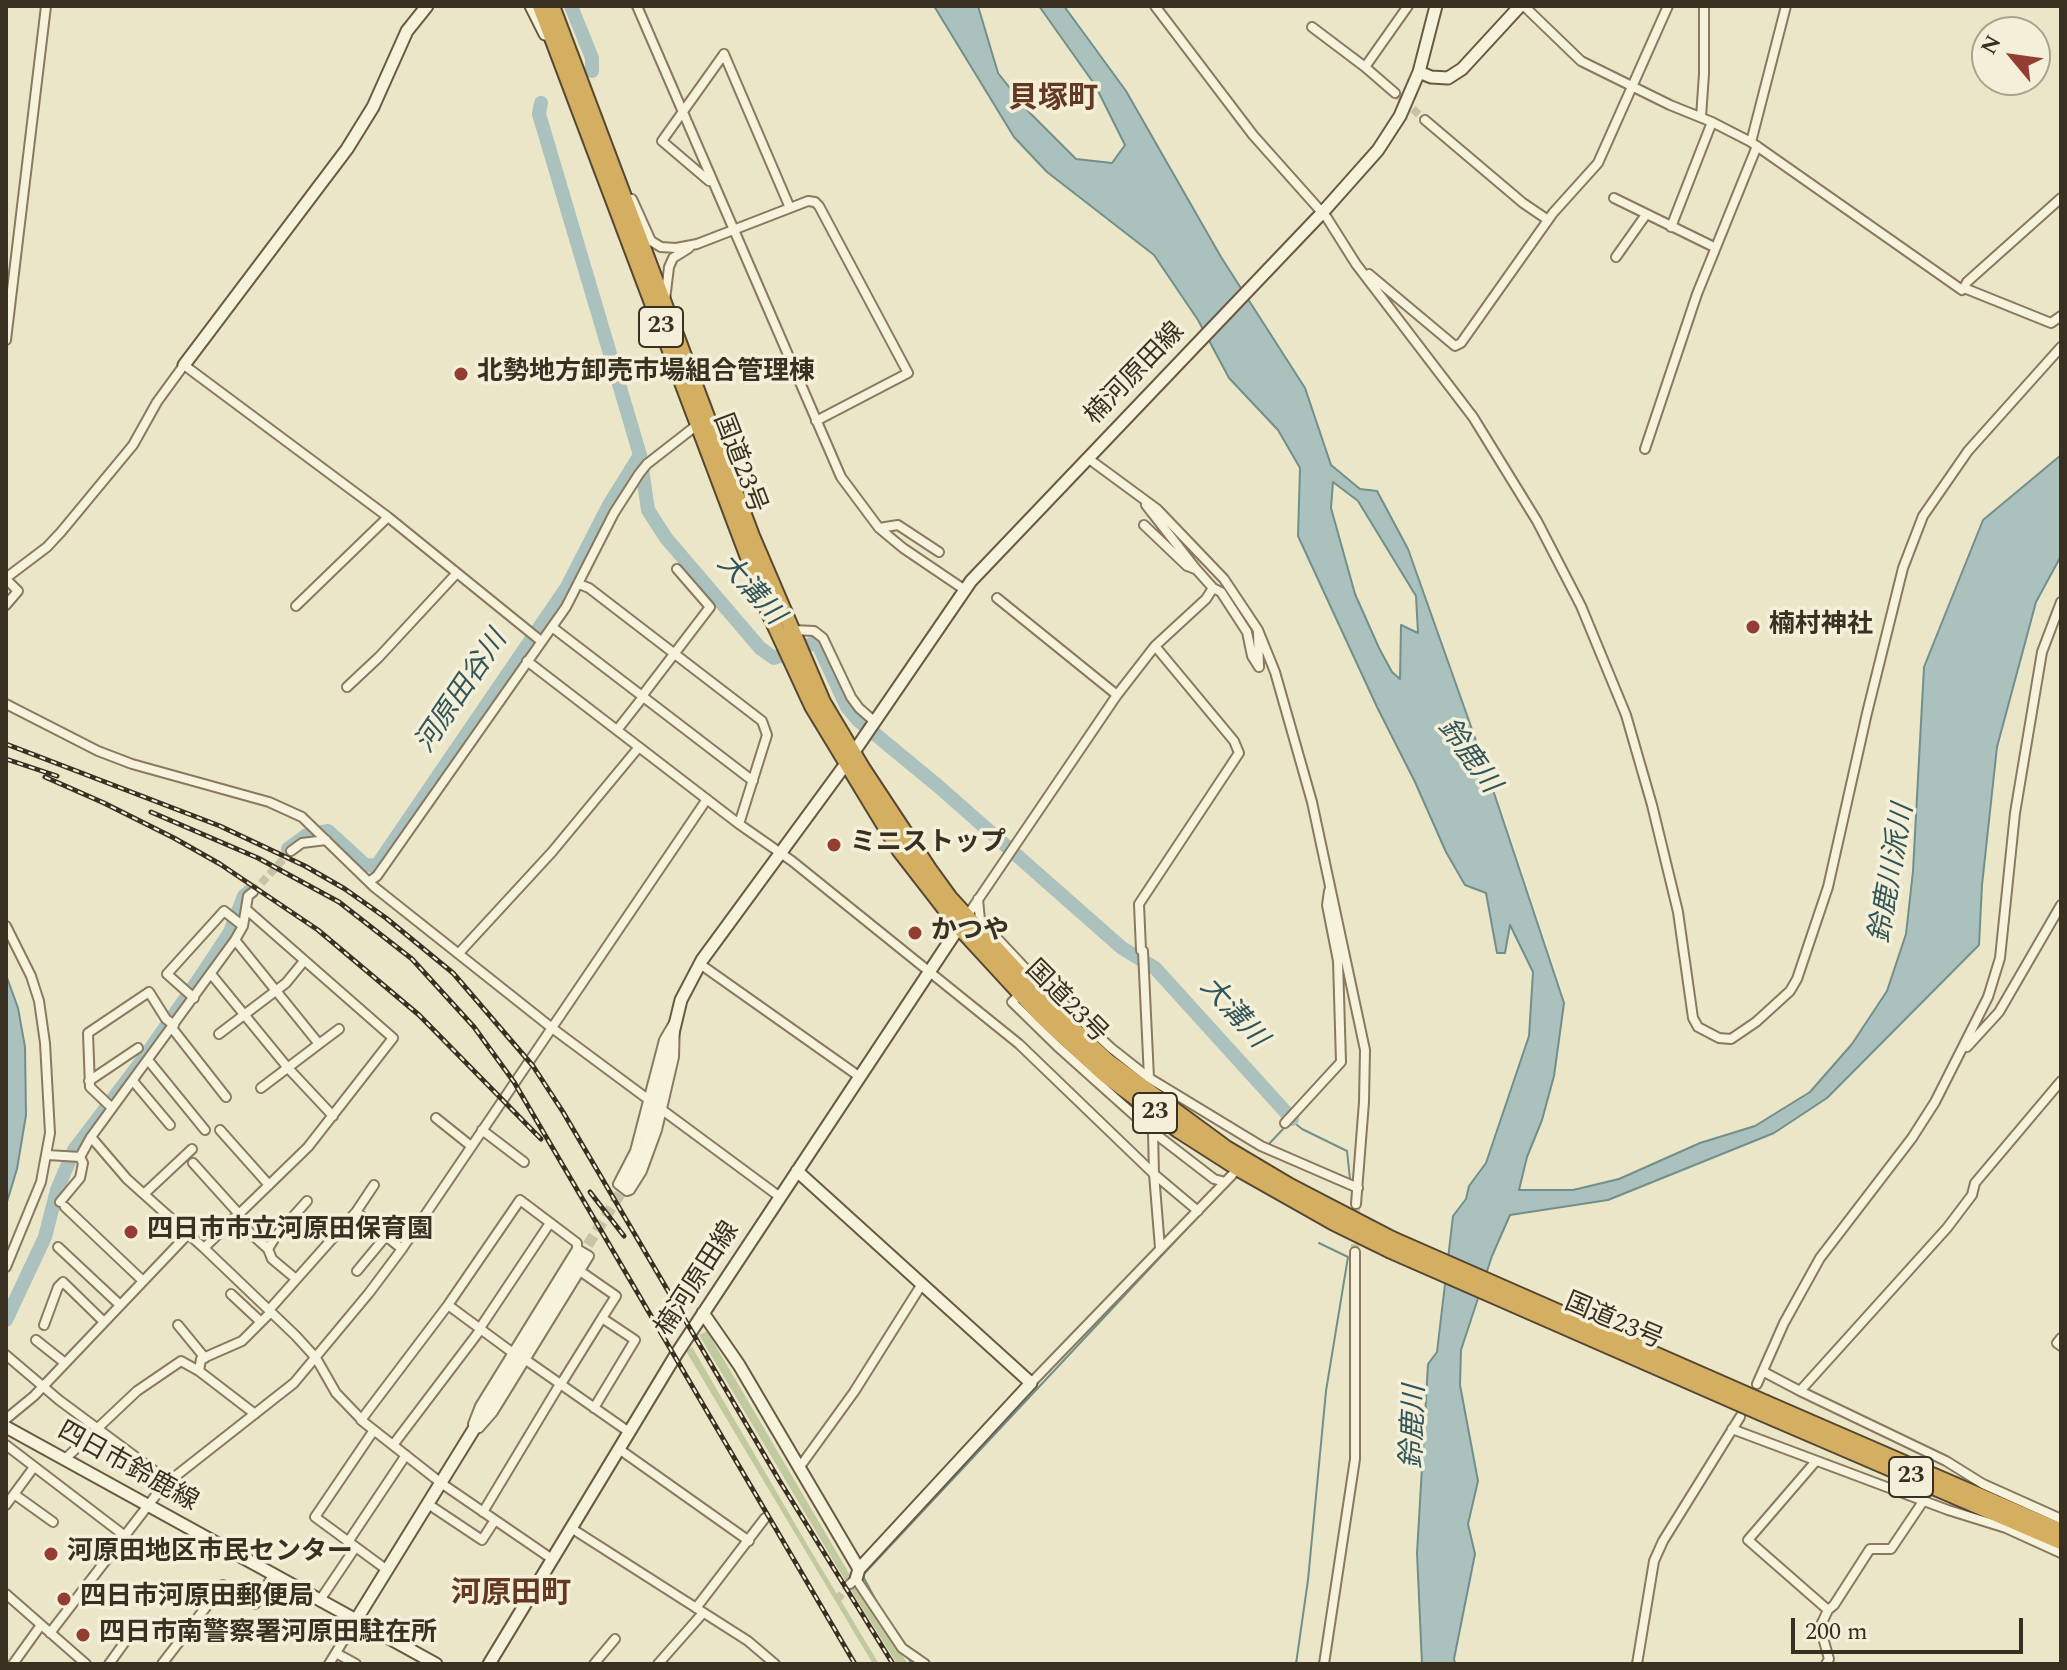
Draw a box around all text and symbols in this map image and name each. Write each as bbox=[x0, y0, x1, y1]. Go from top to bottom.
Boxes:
north arrow bbox=[1971, 16, 2051, 96]
text: N bbox=[1973, 29, 2010, 61]
district label: 貝塚町 bbox=[1008, 83, 1098, 119]
road number: 23 bbox=[639, 307, 683, 347]
street label: 楠河原田線 bbox=[1080, 317, 1192, 433]
place label: 北勢地方卸売市場組合管理棟 bbox=[477, 358, 815, 390]
marker: 北勢地方卸売市場組合管理棟 bbox=[452, 365, 470, 383]
street label: 国道23号 bbox=[705, 410, 771, 518]
water label: 大溝川 bbox=[708, 549, 790, 633]
place label: 楠村神社 bbox=[1769, 611, 1873, 643]
marker: 楠村神社 bbox=[1744, 618, 1762, 636]
water label: 河原田谷川 bbox=[410, 626, 516, 760]
water label: 鈴鹿川 bbox=[1429, 713, 1505, 801]
water label: 鈴鹿川派川 bbox=[1865, 802, 1923, 946]
place label: ミニストップ bbox=[850, 829, 1006, 861]
marker: ミニストップ bbox=[825, 836, 843, 854]
place label: かつや bbox=[931, 917, 1009, 949]
marker: かつや bbox=[906, 924, 924, 942]
street label: 国道23号 bbox=[1017, 955, 1113, 1051]
water label: 大溝川 bbox=[1191, 972, 1273, 1056]
road number: 23 bbox=[1133, 1093, 1177, 1133]
place label: 四日市市立河原田保育園 bbox=[147, 1216, 433, 1248]
street label: 楠河原田線 bbox=[651, 1217, 747, 1343]
marker: 四日市市立河原田保育園 bbox=[122, 1223, 140, 1241]
street label: 国道23号 bbox=[1559, 1288, 1667, 1358]
water label: 鈴鹿川 bbox=[1398, 1384, 1434, 1470]
street label: 四日市鈴鹿線 bbox=[51, 1417, 203, 1519]
road number: 23 bbox=[1889, 1457, 1933, 1497]
place label: 河原田地区市民センター bbox=[67, 1538, 353, 1570]
marker: 河原田地区市民センター bbox=[42, 1545, 60, 1563]
district label: 河原田町 bbox=[451, 1578, 571, 1614]
place label: 四日市河原田郵便局 bbox=[80, 1583, 314, 1615]
marker: 四日市河原田郵便局 bbox=[55, 1590, 73, 1608]
scale bar bbox=[1795, 1602, 2027, 1652]
text: 200 m bbox=[1805, 1614, 1868, 1650]
place label: 四日市南警察署河原田駐在所 bbox=[99, 1619, 437, 1651]
marker: 四日市南警察署河原田駐在所 bbox=[74, 1626, 92, 1644]

